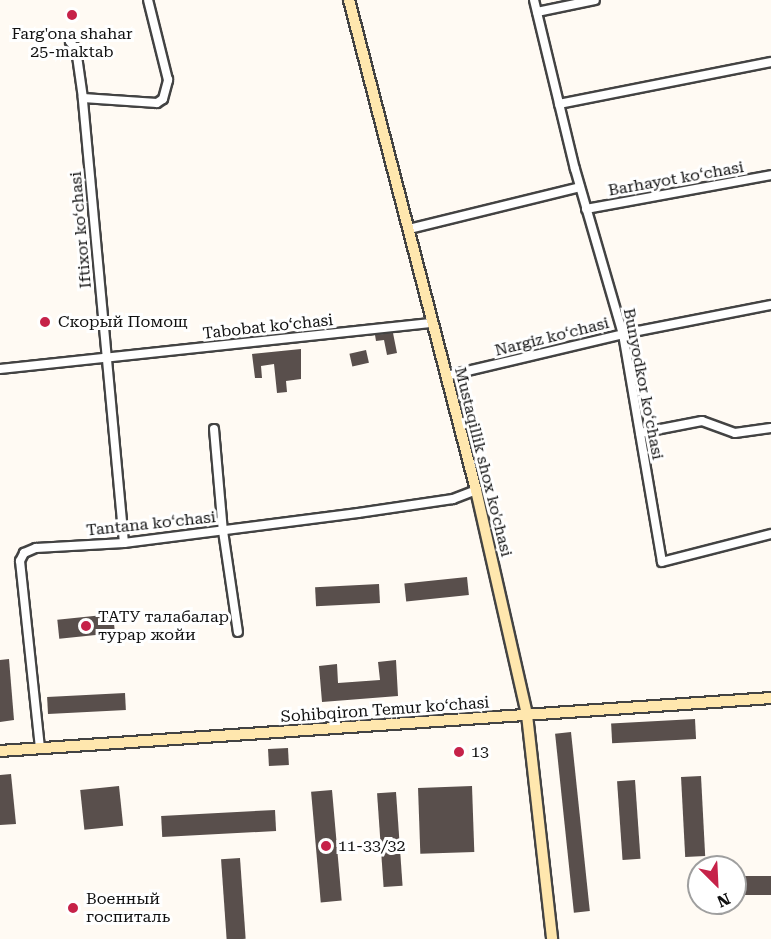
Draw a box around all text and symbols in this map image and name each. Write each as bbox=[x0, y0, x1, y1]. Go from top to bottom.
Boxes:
marker: Farg'ona shahar 25-maktab bbox=[65, 8, 79, 22]
place label: Farg'ona shahar 25-maktab bbox=[11, 24, 133, 62]
street label: Barhayot koʻchasi bbox=[607, 158, 745, 200]
street label: Iftixor koʻchasi bbox=[66, 171, 96, 289]
street label: Bunyodkor koʻchasi bbox=[619, 307, 667, 461]
street label: Tabobat koʻchasi bbox=[202, 311, 334, 343]
place label: Скорый Помощ bbox=[58, 312, 188, 332]
marker: Скорый Помощ bbox=[36, 313, 54, 331]
street label: Nargiz koʻchasi bbox=[493, 314, 611, 360]
street label: Mustaqillik shox ko'chasi bbox=[450, 365, 516, 559]
street label: Tantana koʻchasi bbox=[85, 508, 217, 540]
place label: ТАТУ талабалар турар жойи bbox=[98, 607, 229, 645]
marker: ТАТУ талабалар турар жойи bbox=[79, 619, 93, 633]
street label: Sohibqiron Temur koʻchasi bbox=[280, 693, 490, 727]
place label: 13 bbox=[471, 742, 489, 762]
marker: 13 bbox=[452, 745, 466, 759]
place label: 11-33/32 bbox=[338, 836, 406, 856]
marker: 11-33/32 bbox=[319, 839, 333, 853]
north arrow bbox=[687, 855, 747, 915]
place label: Военный госпиталь bbox=[86, 889, 170, 927]
text: N bbox=[714, 889, 733, 911]
marker: Военный госпиталь bbox=[64, 899, 82, 917]

